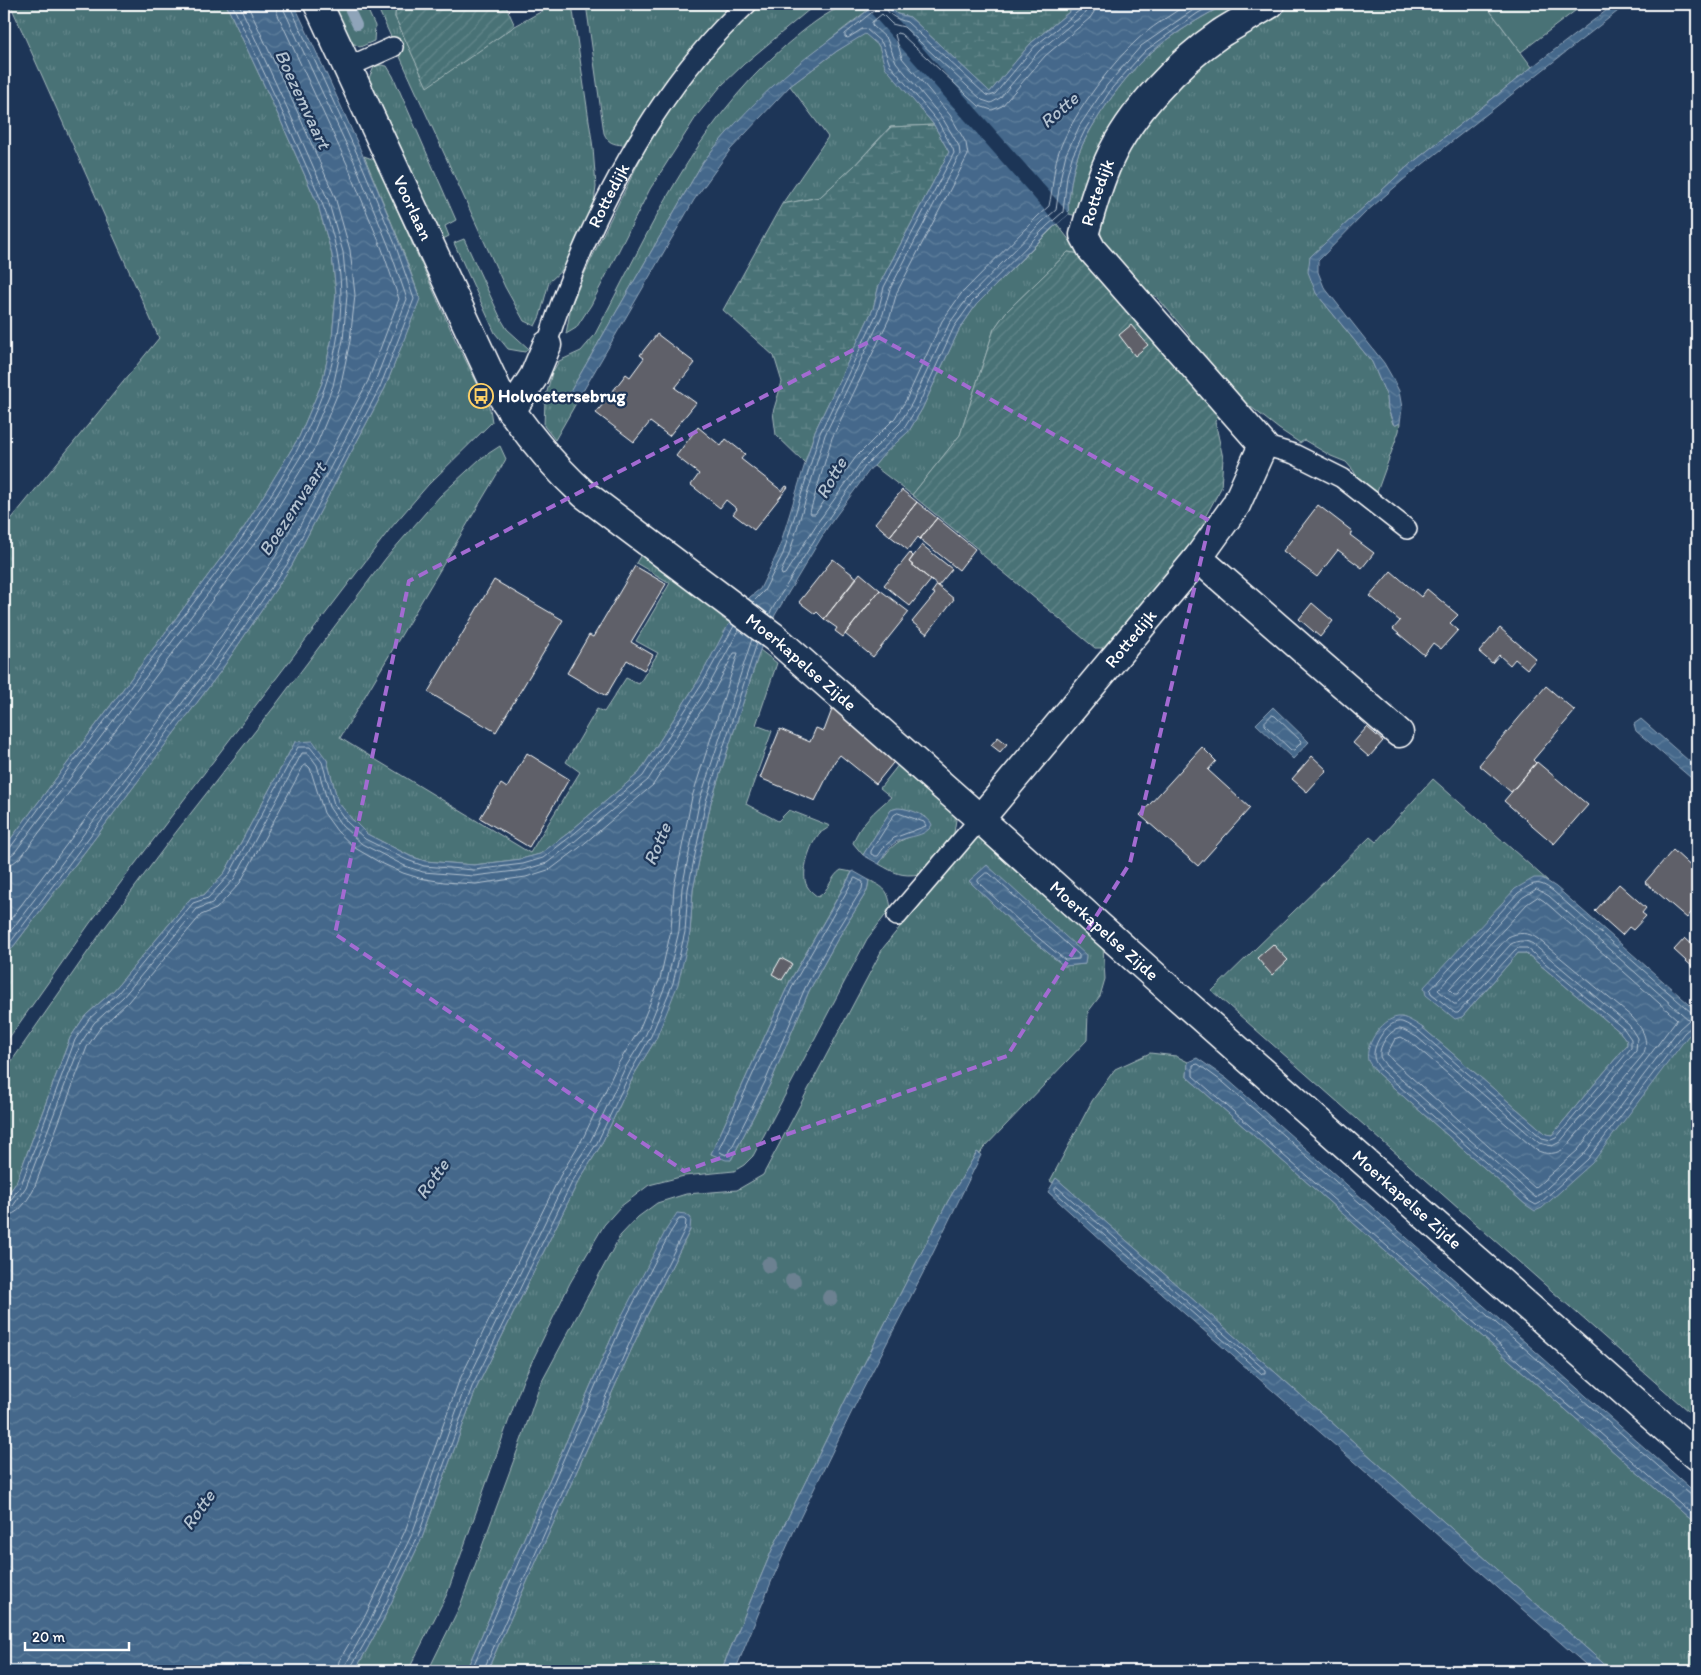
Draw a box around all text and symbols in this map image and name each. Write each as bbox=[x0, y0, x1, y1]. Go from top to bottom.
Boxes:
water label: Boezemvaart bbox=[270, 46, 337, 154]
water label: Rotte bbox=[1035, 86, 1084, 133]
street label: Rottedijk bbox=[1076, 155, 1119, 229]
street label: Rottedijk bbox=[583, 159, 635, 231]
street label: Voorlaan bbox=[388, 172, 437, 244]
bus stop icon: Holvoetersebrug bbox=[468, 383, 494, 409]
place label: Holvoetersebrug bbox=[498, 385, 627, 407]
water label: Rotte bbox=[810, 452, 852, 503]
water label: Boezemvaart bbox=[253, 456, 332, 560]
street label: Rottedijk bbox=[1100, 604, 1162, 672]
street label: Moerkapelse Zijde bbox=[741, 609, 861, 716]
water label: Rotte bbox=[638, 819, 676, 869]
street label: Moerkapelse Zijde bbox=[1045, 876, 1163, 985]
street label: Moerkapelse Zijde bbox=[1348, 1145, 1467, 1254]
water label: Rotte bbox=[410, 1154, 454, 1203]
water label: Rotte bbox=[176, 1485, 220, 1534]
scale bar bbox=[25, 1620, 129, 1652]
text: 20 m bbox=[32, 1628, 66, 1646]

